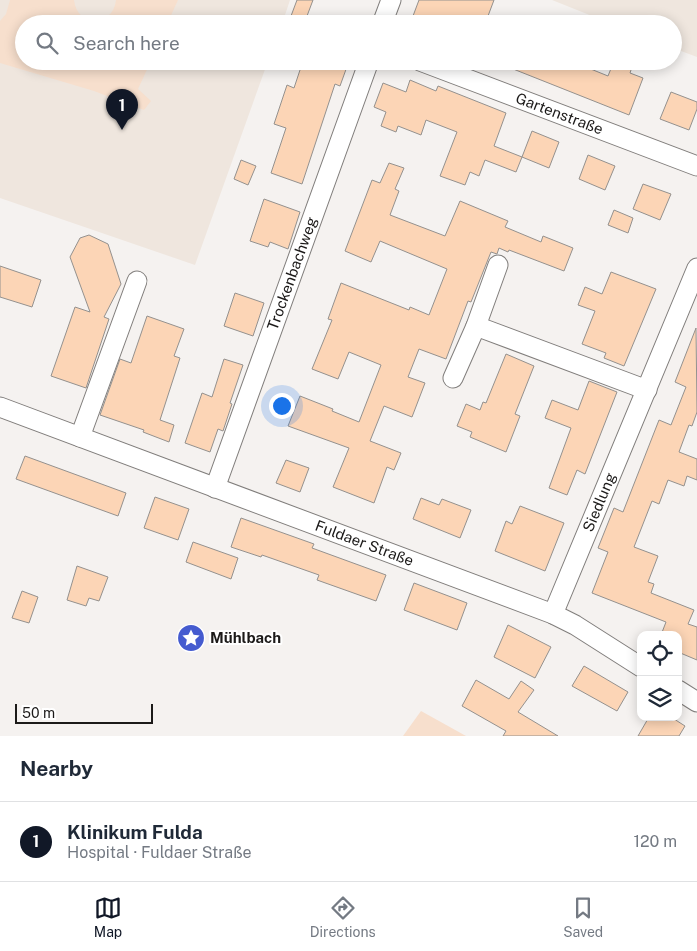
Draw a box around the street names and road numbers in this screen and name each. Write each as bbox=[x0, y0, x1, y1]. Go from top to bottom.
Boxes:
street label: Gartenstraße bbox=[513, 89, 606, 138]
street label: Trockenbachweg bbox=[264, 215, 320, 332]
street label: Siedlung bbox=[579, 470, 619, 534]
street label: Fuldaer Straße bbox=[313, 517, 416, 569]

